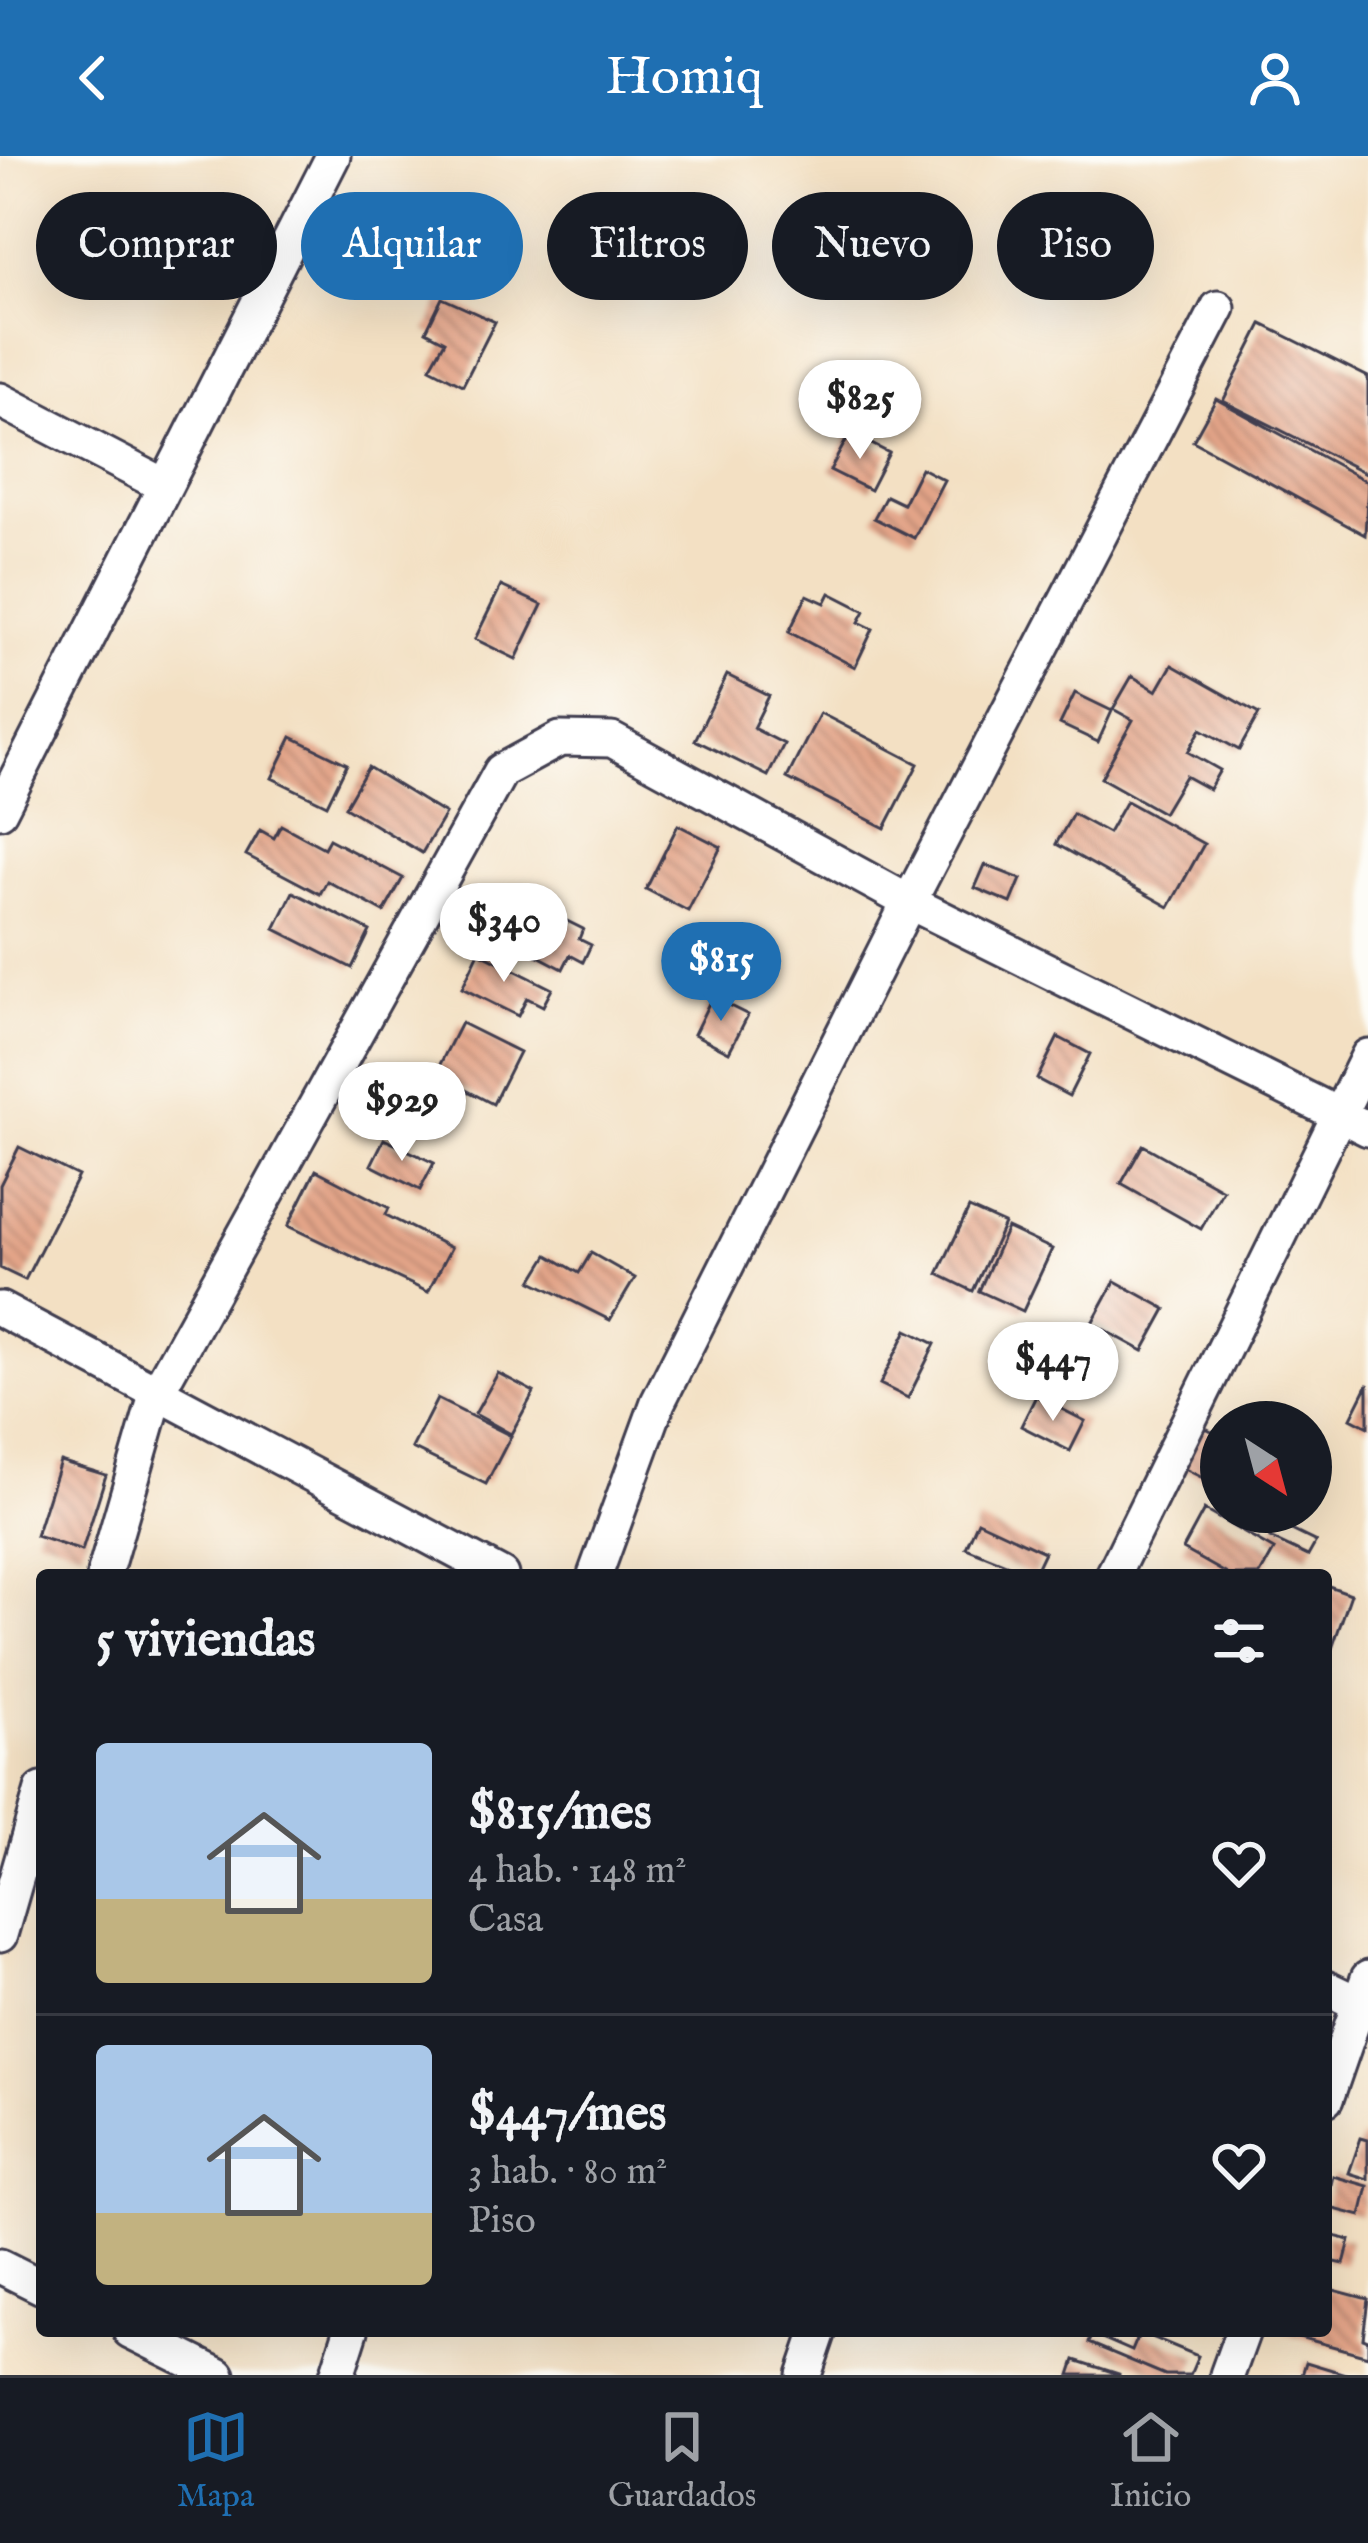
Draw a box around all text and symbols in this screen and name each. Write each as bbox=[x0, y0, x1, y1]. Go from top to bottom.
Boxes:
text: Homiq bbox=[605, 44, 763, 113]
icon: back bbox=[60, 45, 126, 111]
icon: person bbox=[1242, 45, 1308, 111]
chip: Comprar bbox=[36, 192, 277, 300]
chip: Alquilar bbox=[301, 192, 523, 300]
chip: Filtros bbox=[547, 192, 748, 300]
chip: Nuevo bbox=[772, 192, 973, 300]
chip: Piso bbox=[997, 192, 1154, 300]
pin: $825 bbox=[789, 360, 931, 462]
text: $825 bbox=[825, 374, 895, 423]
pin: $340 bbox=[433, 883, 575, 985]
text: $340 bbox=[467, 897, 541, 946]
pin: $815 bbox=[650, 922, 792, 1024]
text: $815 bbox=[688, 936, 754, 985]
pin: $929 bbox=[331, 1062, 473, 1164]
text: $929 bbox=[365, 1076, 439, 1125]
pin: $447 bbox=[982, 1322, 1124, 1424]
text: $447 bbox=[1015, 1336, 1091, 1385]
north arrow bbox=[1200, 1401, 1332, 1533]
map controls bbox=[1200, 1401, 1332, 1533]
icon: filters bbox=[1206, 1608, 1272, 1674]
text: 5 viviendas bbox=[96, 1609, 315, 1674]
text: $815/mes bbox=[468, 1782, 652, 1847]
icon: home bbox=[192, 1791, 336, 1935]
icon: heart bbox=[1206, 1830, 1272, 1896]
text: 4 hab. · 148 m² bbox=[468, 1847, 687, 1896]
text: Casa bbox=[468, 1896, 543, 1945]
text: $447/mes bbox=[468, 2083, 666, 2148]
icon: home bbox=[192, 2093, 336, 2237]
icon: heart bbox=[1206, 2132, 1272, 2198]
text: 3 hab. · 80 m² bbox=[468, 2148, 668, 2197]
text: Piso bbox=[468, 2197, 536, 2246]
tab: Mapa bbox=[177, 2404, 254, 2518]
tab: Guardados bbox=[608, 2404, 756, 2518]
tab: Inicio bbox=[1110, 2404, 1191, 2518]

